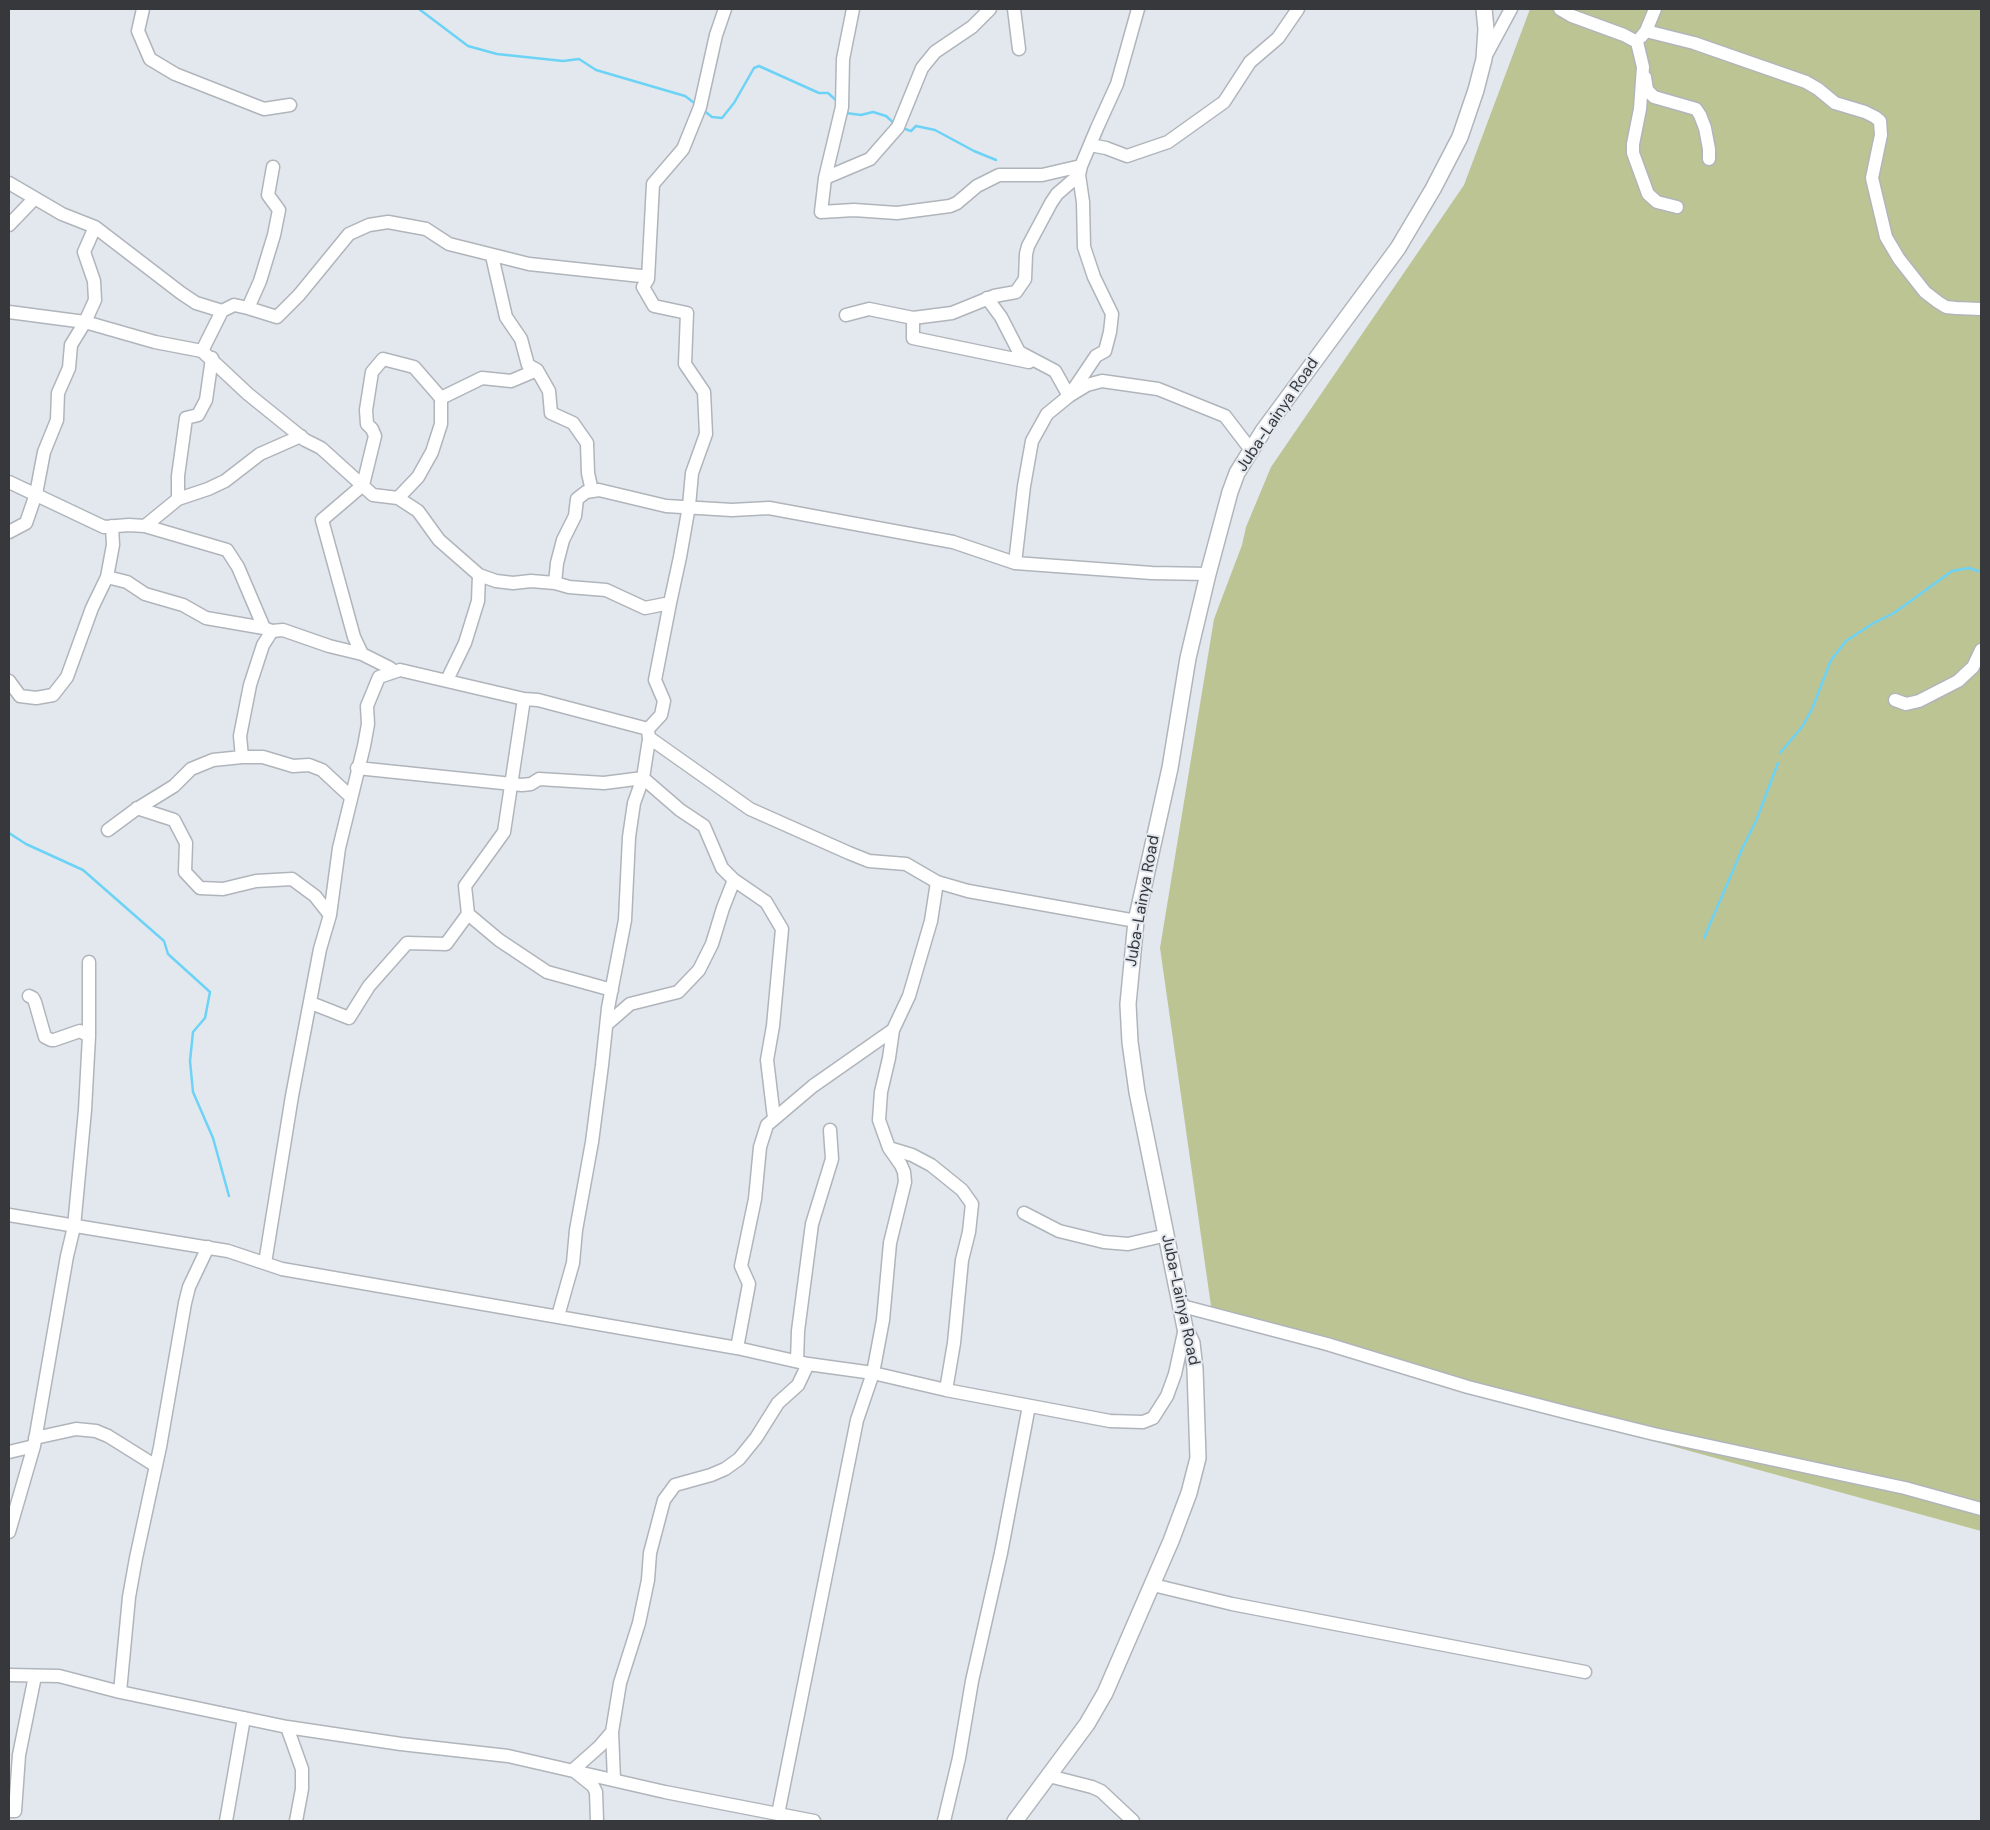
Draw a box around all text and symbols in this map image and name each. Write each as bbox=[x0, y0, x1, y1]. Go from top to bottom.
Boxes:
street label: Juba-Lainya Road bbox=[1233, 354, 1323, 476]
street label: Juba-Lainya Road bbox=[1122, 834, 1164, 968]
street label: Juba-Lainya Road bbox=[1157, 1233, 1203, 1367]

